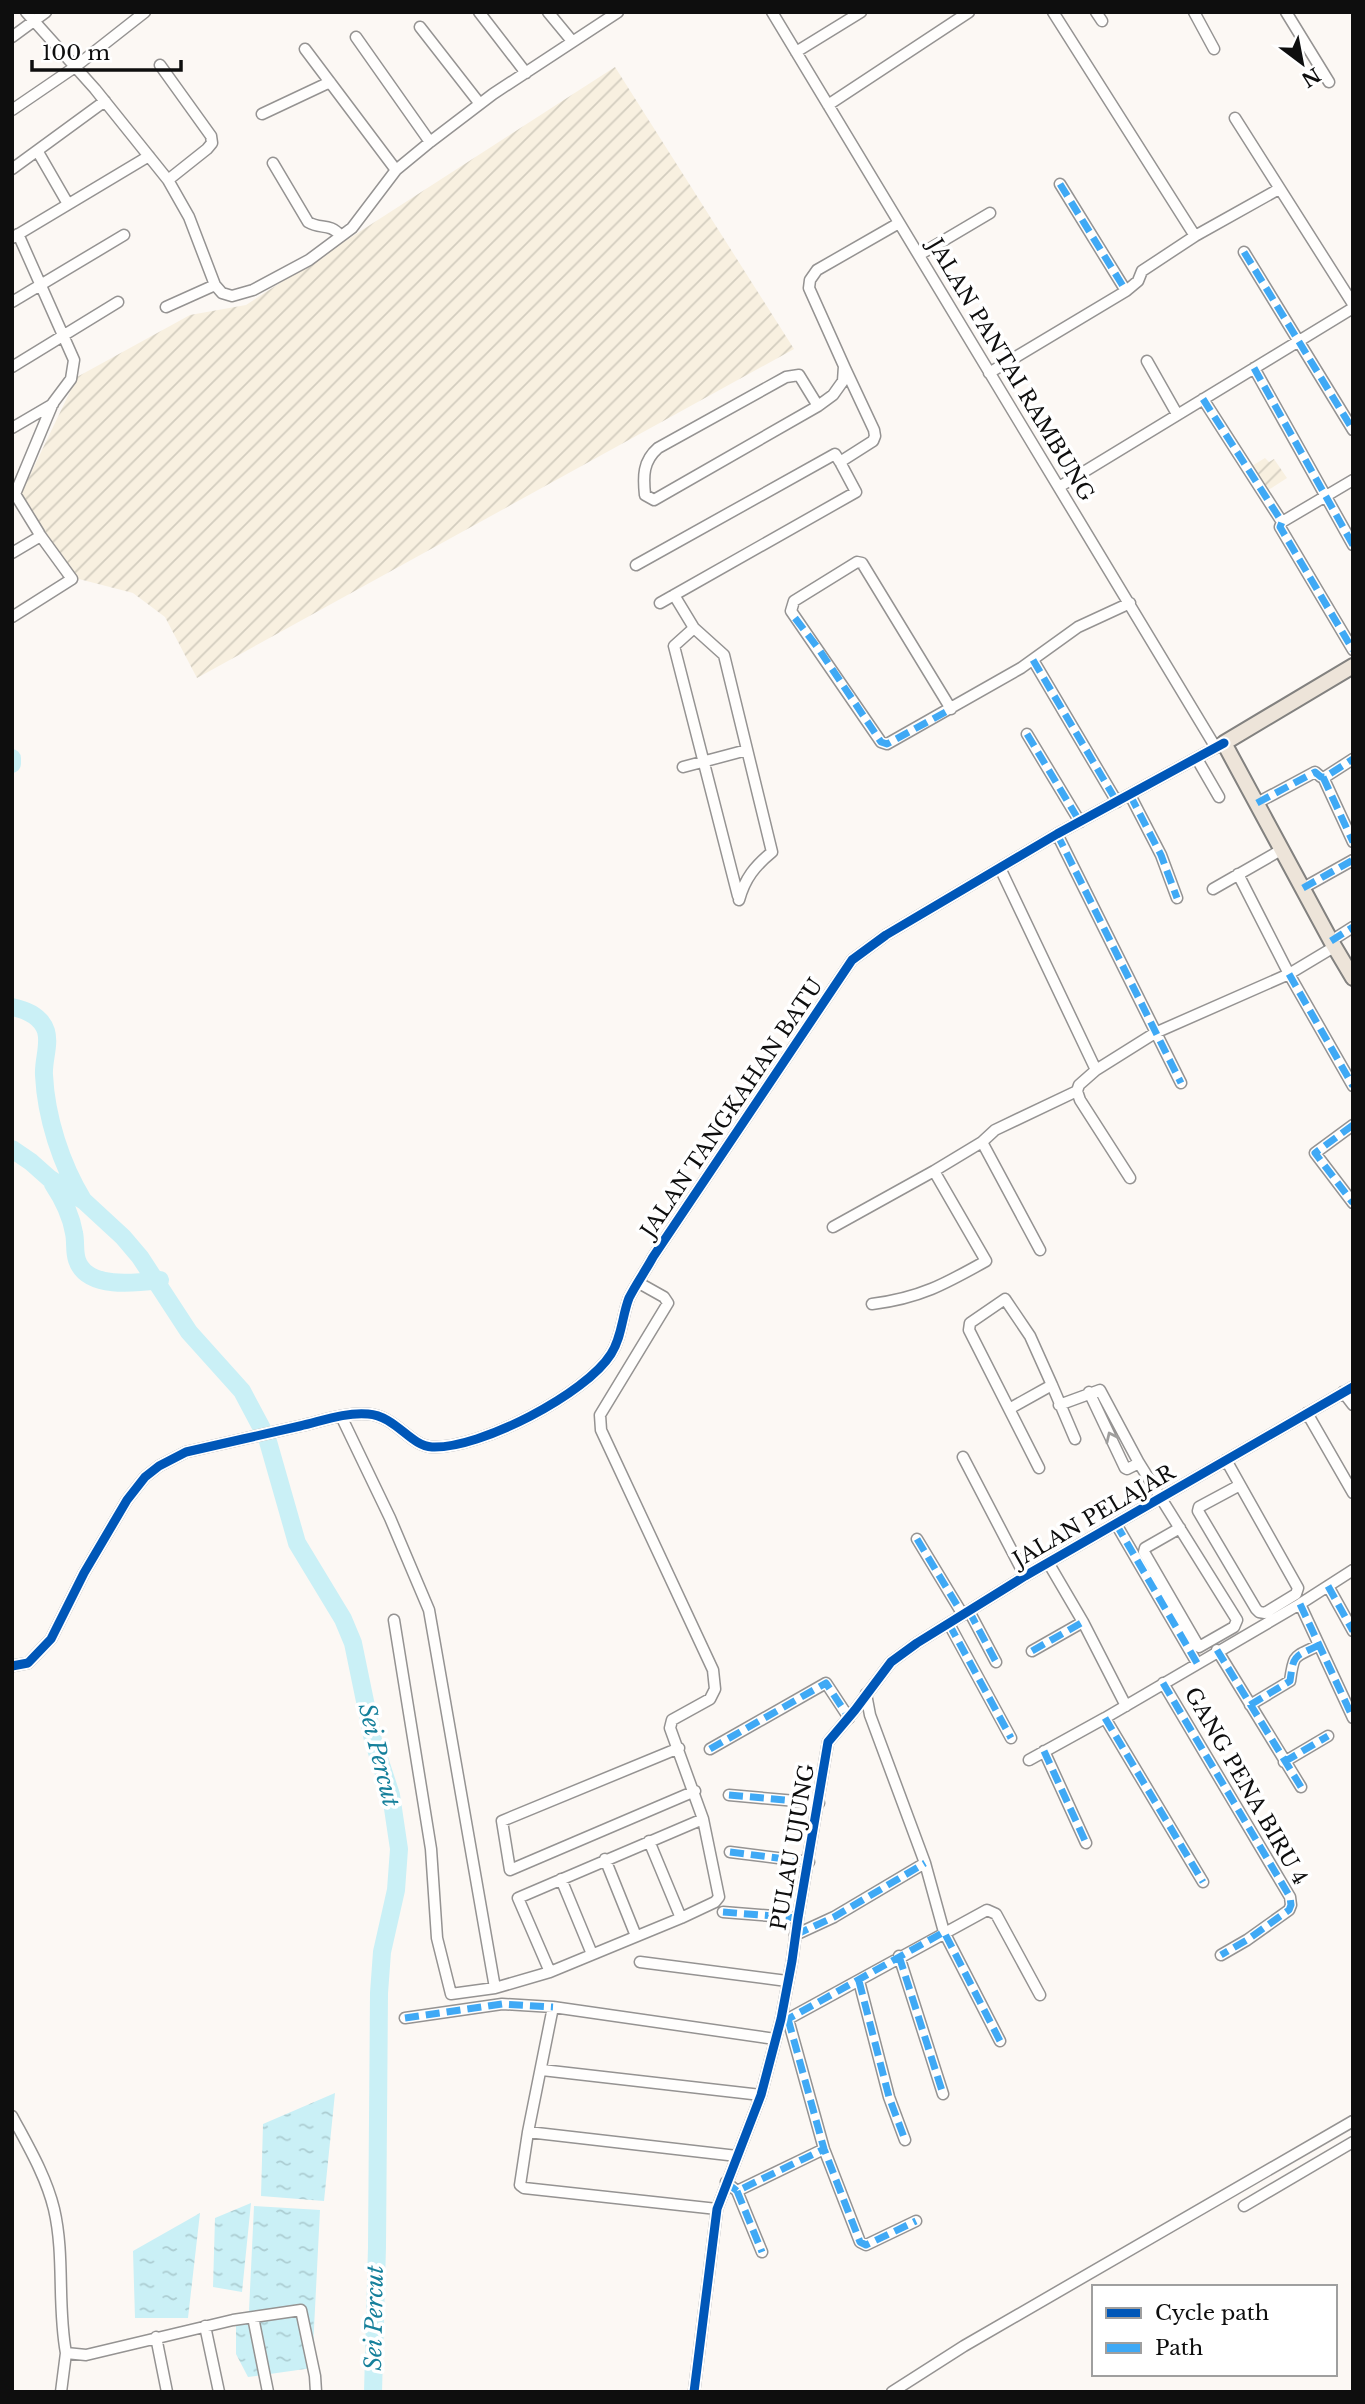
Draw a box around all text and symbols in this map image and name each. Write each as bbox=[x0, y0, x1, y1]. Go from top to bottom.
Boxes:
scale bar bbox=[32, 28, 180, 72]
north arrow bbox=[1267, 28, 1337, 98]
text: 100 m bbox=[42, 40, 110, 66]
text: N bbox=[1297, 63, 1324, 92]
street label: JALAN PANTAI RAMBUNG bbox=[921, 231, 1100, 506]
street label: JALAN TANGKAHAN BATU bbox=[634, 973, 829, 1245]
one-way arrow bbox=[1105, 1432, 1119, 1444]
street label: JALAN PELAJAR bbox=[1006, 1458, 1181, 1574]
street label: GANG PENA BIRU 4 bbox=[1179, 1683, 1313, 1889]
water label: Sei Percut bbox=[353, 1700, 405, 1810]
street label: PULAU UJUNG bbox=[766, 1762, 820, 1932]
water label: Sei Percut bbox=[359, 2264, 389, 2371]
legend bbox=[1092, 2285, 1337, 2376]
text: Cycle path bbox=[1155, 2300, 1269, 2326]
text: Path bbox=[1155, 2335, 1203, 2361]

